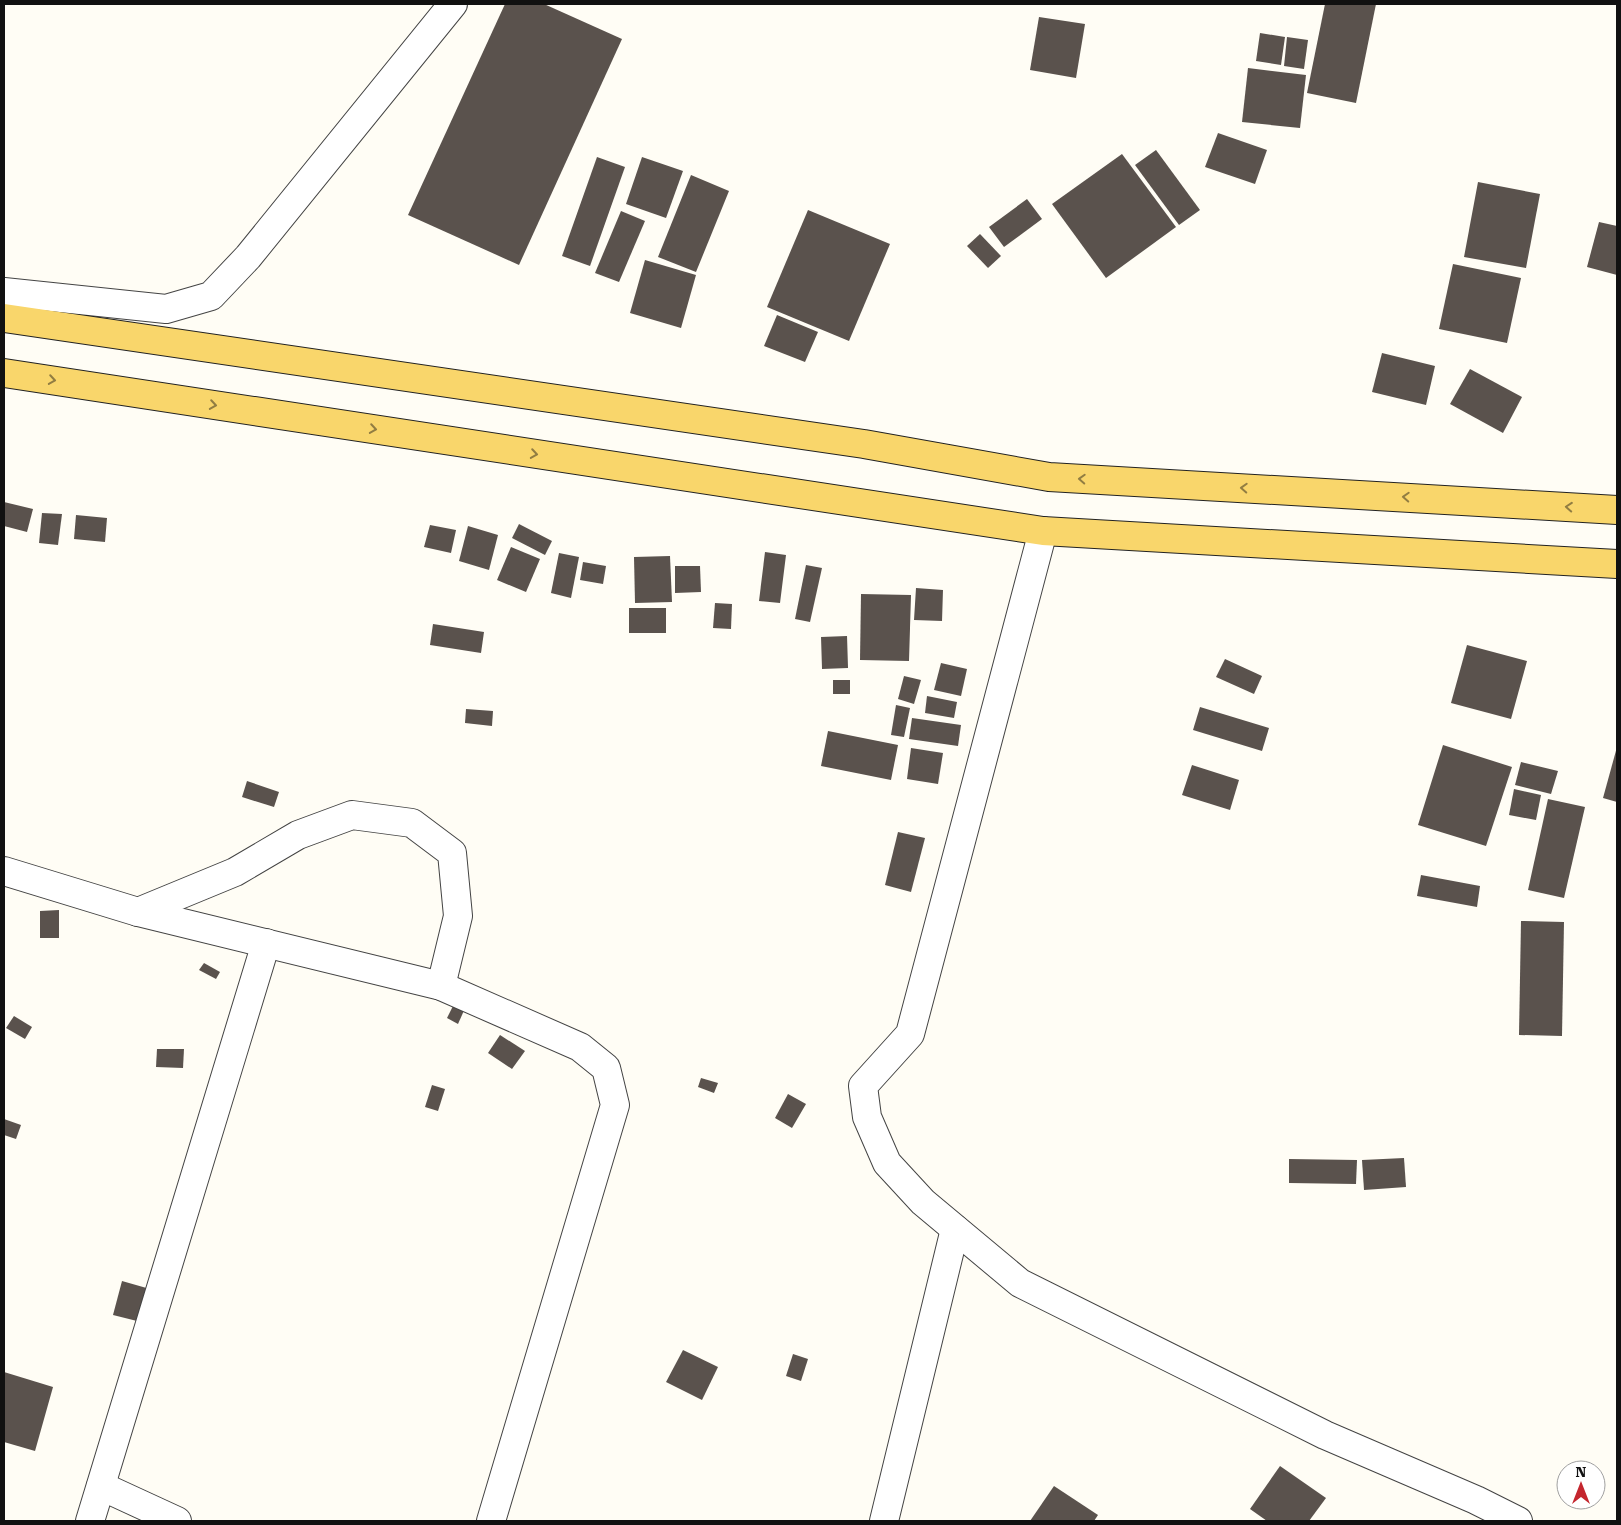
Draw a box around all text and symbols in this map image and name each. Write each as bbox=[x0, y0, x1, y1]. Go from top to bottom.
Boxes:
one-way arrow bbox=[48, 375, 56, 385]
one-way arrow bbox=[209, 399, 217, 410]
one-way arrow bbox=[369, 424, 378, 434]
one-way arrow bbox=[530, 448, 538, 459]
one-way arrow bbox=[1078, 473, 1086, 484]
one-way arrow bbox=[1240, 482, 1248, 493]
one-way arrow bbox=[1402, 491, 1410, 502]
one-way arrow bbox=[1564, 501, 1572, 512]
north arrow bbox=[1556, 1460, 1606, 1510]
text: N bbox=[1576, 1464, 1587, 1480]

